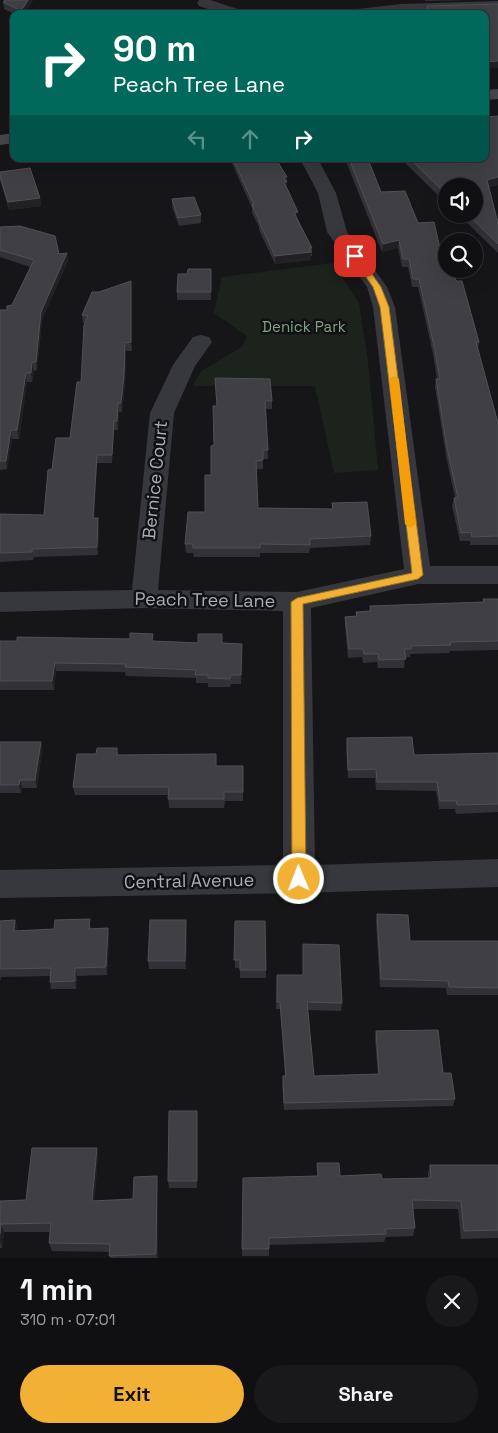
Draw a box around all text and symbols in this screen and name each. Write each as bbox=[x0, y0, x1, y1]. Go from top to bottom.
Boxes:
text: 90 m bbox=[113, 27, 196, 71]
icon: right bbox=[30, 30, 95, 95]
text: Peach Tree Lane bbox=[113, 70, 285, 98]
icon: left bbox=[183, 125, 211, 153]
icon: ahead bbox=[236, 125, 264, 153]
icon: right bbox=[289, 125, 317, 153]
map controls bbox=[438, 178, 483, 278]
button: sound bbox=[438, 178, 483, 223]
button: search bbox=[438, 233, 483, 278]
pin bbox=[334, 235, 376, 277]
icon: arrive bbox=[341, 242, 369, 270]
park label: Denick Park bbox=[262, 317, 346, 336]
street label: Bernice Court bbox=[137, 419, 172, 541]
street label: Peach Tree Lane bbox=[134, 587, 276, 612]
position arrow bbox=[272, 852, 324, 904]
street label: Central Avenue bbox=[124, 868, 254, 893]
text: 1 min bbox=[20, 1270, 93, 1309]
button: close bbox=[426, 1275, 478, 1327]
text: 310 m · 07:01 bbox=[20, 1309, 115, 1330]
button: Exit bbox=[20, 1365, 244, 1423]
button: Share bbox=[254, 1365, 478, 1423]

